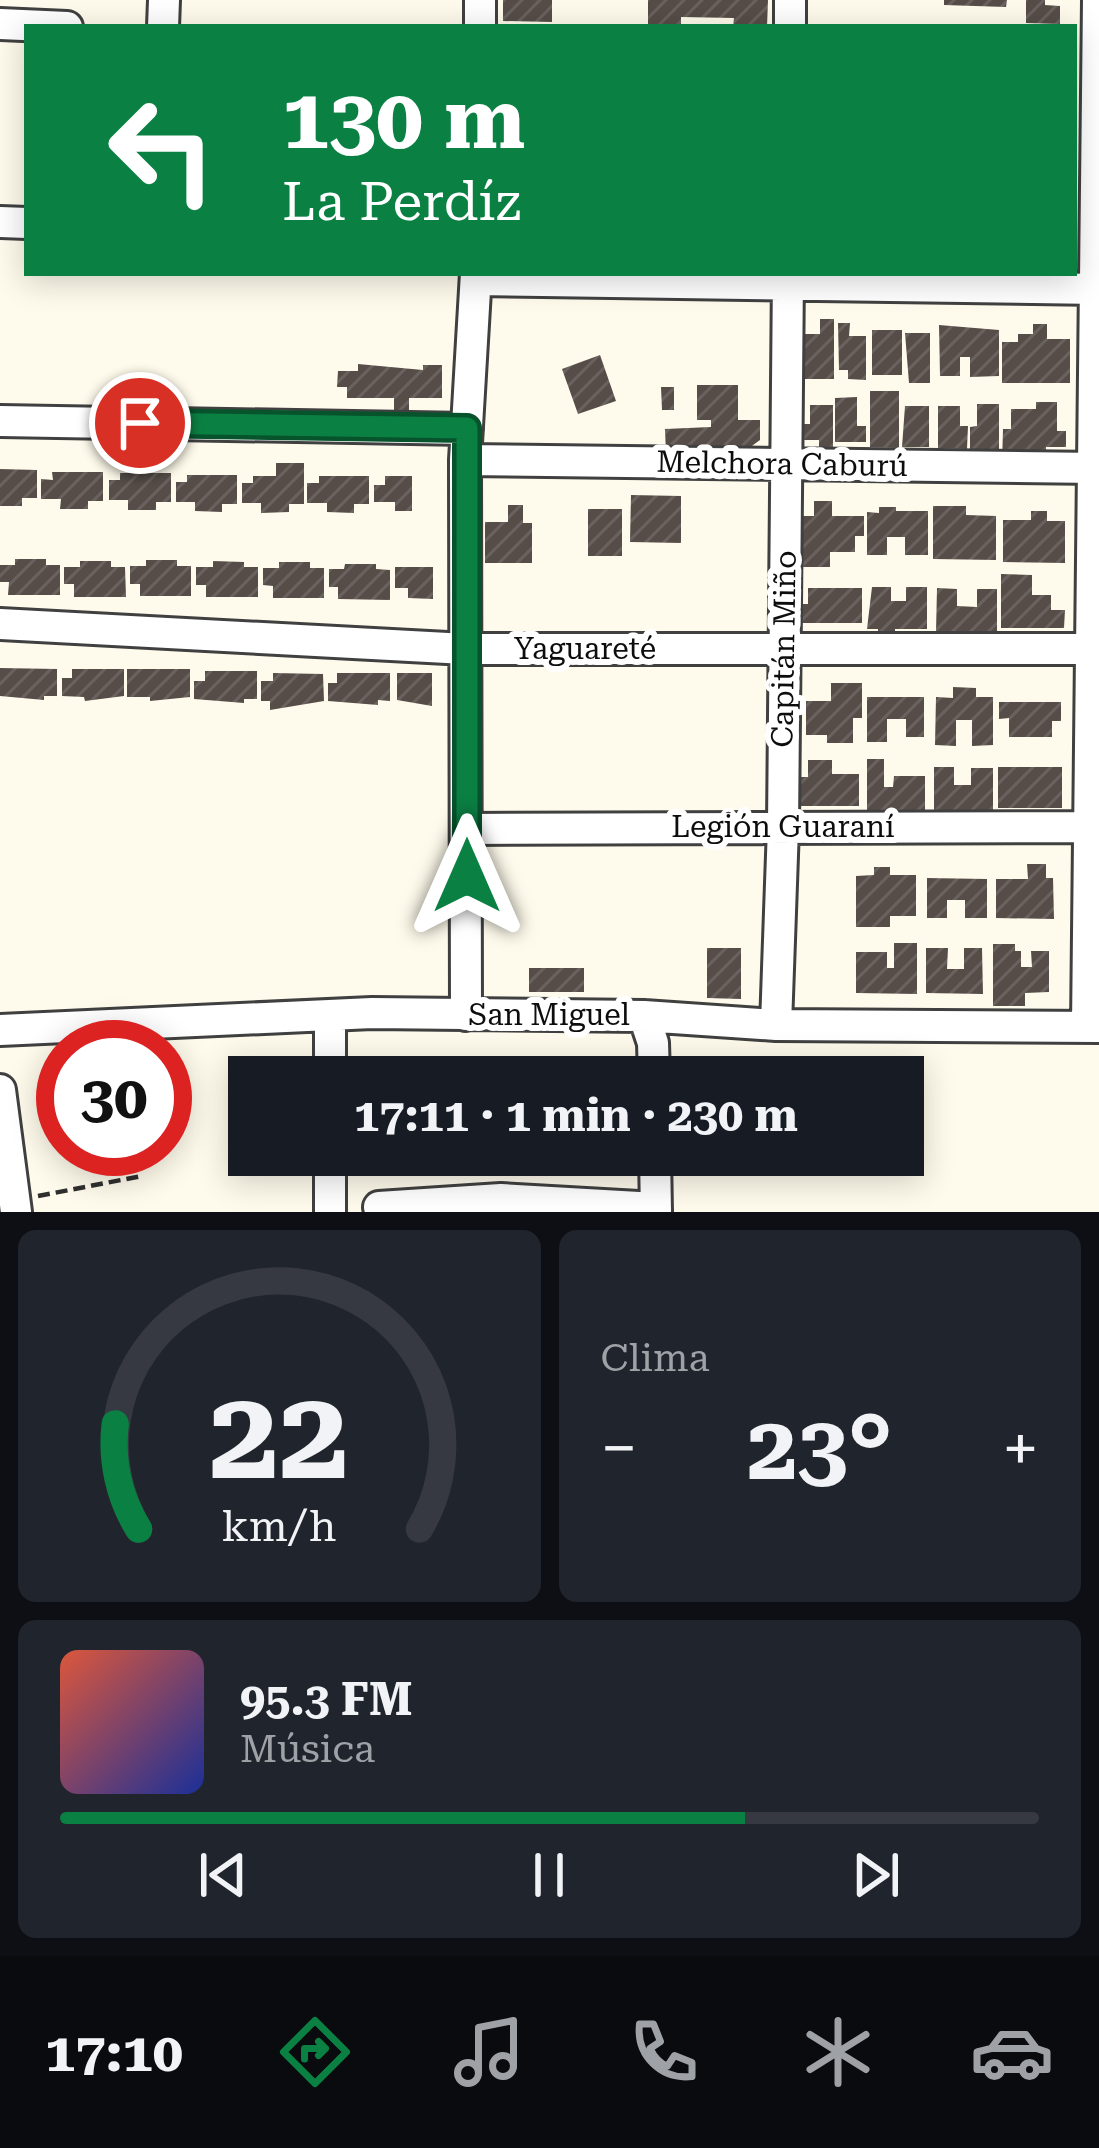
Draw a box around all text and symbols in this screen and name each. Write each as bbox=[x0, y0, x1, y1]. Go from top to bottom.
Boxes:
text: 130 m bbox=[282, 70, 525, 168]
icon: left bbox=[84, 72, 240, 228]
text: La Perdíz bbox=[282, 170, 521, 233]
pin bbox=[89, 372, 191, 474]
icon: arrive bbox=[107, 390, 173, 456]
street label: Melchora Caburú bbox=[656, 444, 908, 483]
street label: Capitán Miño bbox=[764, 550, 803, 748]
street label: Yaguareté bbox=[514, 631, 656, 666]
street label: Legión Guaraní bbox=[671, 809, 895, 844]
position arrow bbox=[404, 813, 530, 939]
street label: San Miguel bbox=[468, 997, 630, 1032]
speed limit sign: 30 bbox=[36, 1020, 192, 1176]
text: 17:11 · 1 min · 230 m bbox=[354, 1089, 798, 1142]
text: Clima bbox=[601, 1335, 710, 1381]
text: 22 bbox=[209, 1362, 349, 1508]
text: 23° bbox=[747, 1396, 893, 1501]
text: − bbox=[601, 1410, 637, 1487]
text: + bbox=[1002, 1410, 1039, 1487]
text: km/h bbox=[222, 1501, 337, 1551]
text: 95.3 FM bbox=[240, 1673, 412, 1726]
text: Música bbox=[240, 1726, 375, 1772]
icon: previous bbox=[190, 1842, 256, 1908]
icon: pause bbox=[516, 1842, 582, 1908]
icon: next bbox=[843, 1842, 909, 1908]
icon: directions bbox=[273, 2010, 357, 2094]
icon: music bbox=[447, 2010, 531, 2094]
icon: phone bbox=[622, 2010, 706, 2094]
icon: climate bbox=[796, 2010, 880, 2094]
icon: car bbox=[970, 2010, 1054, 2094]
text: 17:10 bbox=[45, 2021, 183, 2084]

